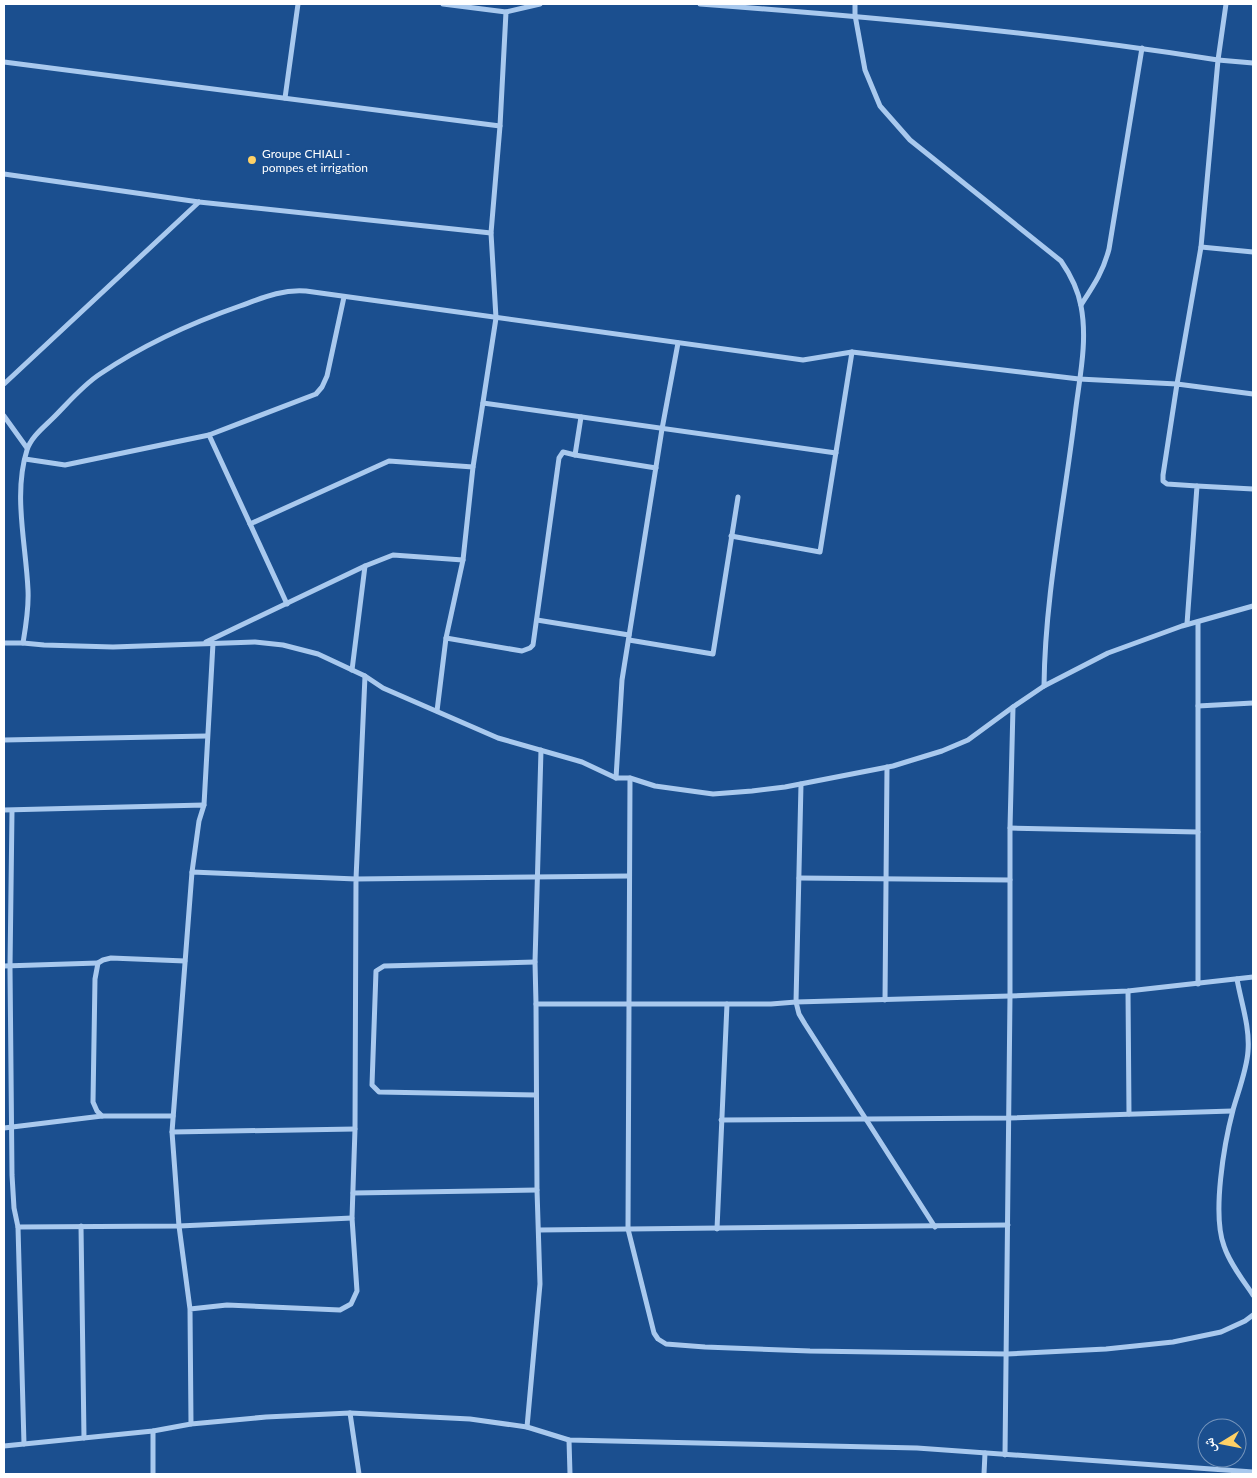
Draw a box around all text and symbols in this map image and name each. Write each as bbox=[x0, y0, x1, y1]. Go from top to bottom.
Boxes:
place label: Groupe CHIALI - pompes et irrigation bbox=[262, 146, 368, 175]
marker: Groupe CHIALI - pompes et irrigation bbox=[246, 154, 258, 166]
north arrow bbox=[1197, 1418, 1247, 1468]
text: ش bbox=[1199, 1436, 1219, 1454]

